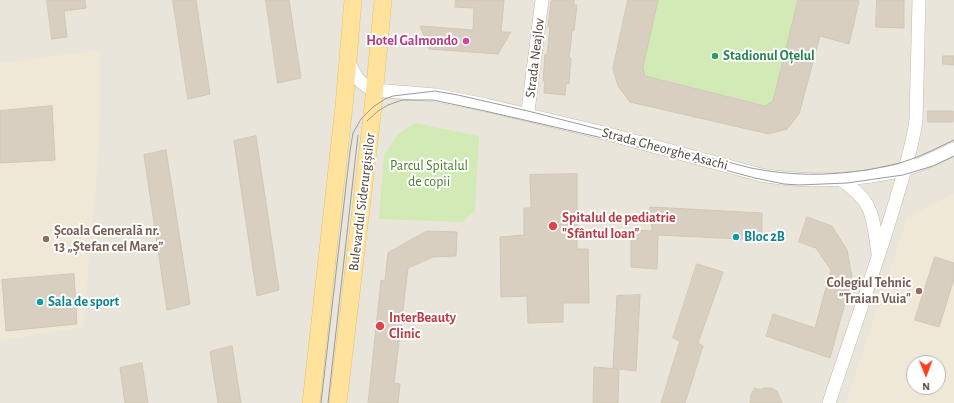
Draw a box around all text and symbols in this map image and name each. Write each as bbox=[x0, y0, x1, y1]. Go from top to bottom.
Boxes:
street label: Strada Neajlov bbox=[522, 17, 548, 99]
place label: Hotel Galmondo bbox=[366, 33, 458, 49]
marker: Hotel Galmondo bbox=[461, 36, 471, 46]
place label: Stadionul Oțelul bbox=[723, 48, 815, 64]
marker: Stadionul Oțelul bbox=[710, 51, 720, 61]
street label: Strada Gheorghe Asachi bbox=[600, 124, 730, 174]
street label: Bulevardul Siderurgiștilor bbox=[345, 132, 379, 272]
park label: Parcul Spitalul de copii bbox=[390, 158, 468, 190]
place label: Spitalul de pediatrie "Sfântul Ioan" bbox=[562, 210, 676, 242]
marker: Spitalul de pediatrie "Sfântul Ioan" bbox=[547, 220, 559, 232]
place label: Școala Generală nr. 13 „Ștefan cel Mare” bbox=[54, 223, 163, 256]
place label: Bloc 2B bbox=[744, 229, 785, 245]
marker: Bloc 2B bbox=[731, 232, 741, 242]
marker: Școala Generală nr. 13 „Ștefan cel Mare” bbox=[41, 234, 51, 244]
place label: Colegiul Tehnic "Traian Vuia" bbox=[827, 275, 911, 308]
marker: Colegiul Tehnic "Traian Vuia" bbox=[914, 286, 924, 296]
place label: Sala de sport bbox=[48, 294, 119, 310]
marker: Sala de sport bbox=[35, 297, 45, 307]
place label: InterBeauty Clinic bbox=[389, 310, 456, 342]
marker: InterBeauty Clinic bbox=[374, 320, 386, 332]
north arrow bbox=[906, 355, 946, 395]
text: N bbox=[922, 381, 930, 392]

